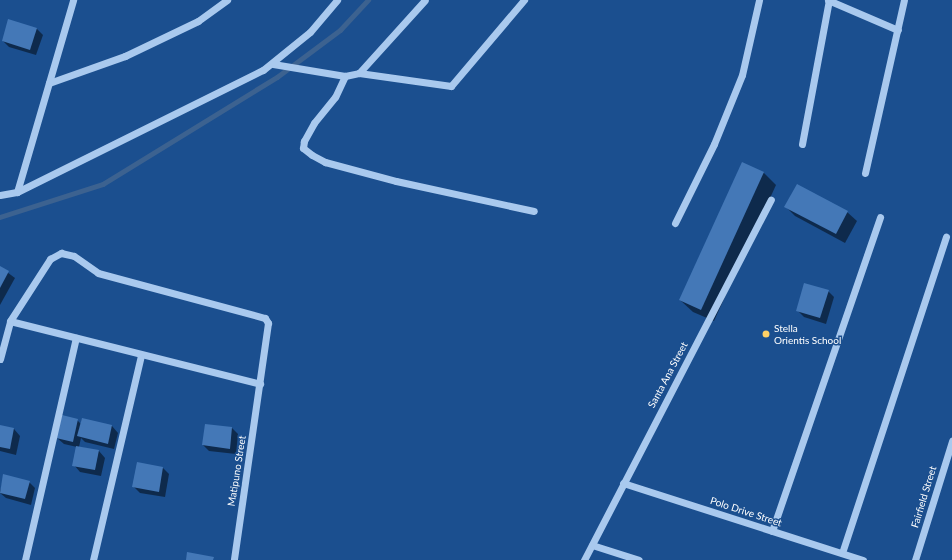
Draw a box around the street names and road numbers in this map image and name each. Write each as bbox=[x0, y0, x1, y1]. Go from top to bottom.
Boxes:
street label: Santa Ana Street bbox=[646, 340, 690, 410]
street label: Matipuno Street bbox=[225, 435, 249, 507]
street label: Fairfield Street bbox=[909, 465, 939, 529]
street label: Polo Drive Street bbox=[709, 495, 783, 529]

